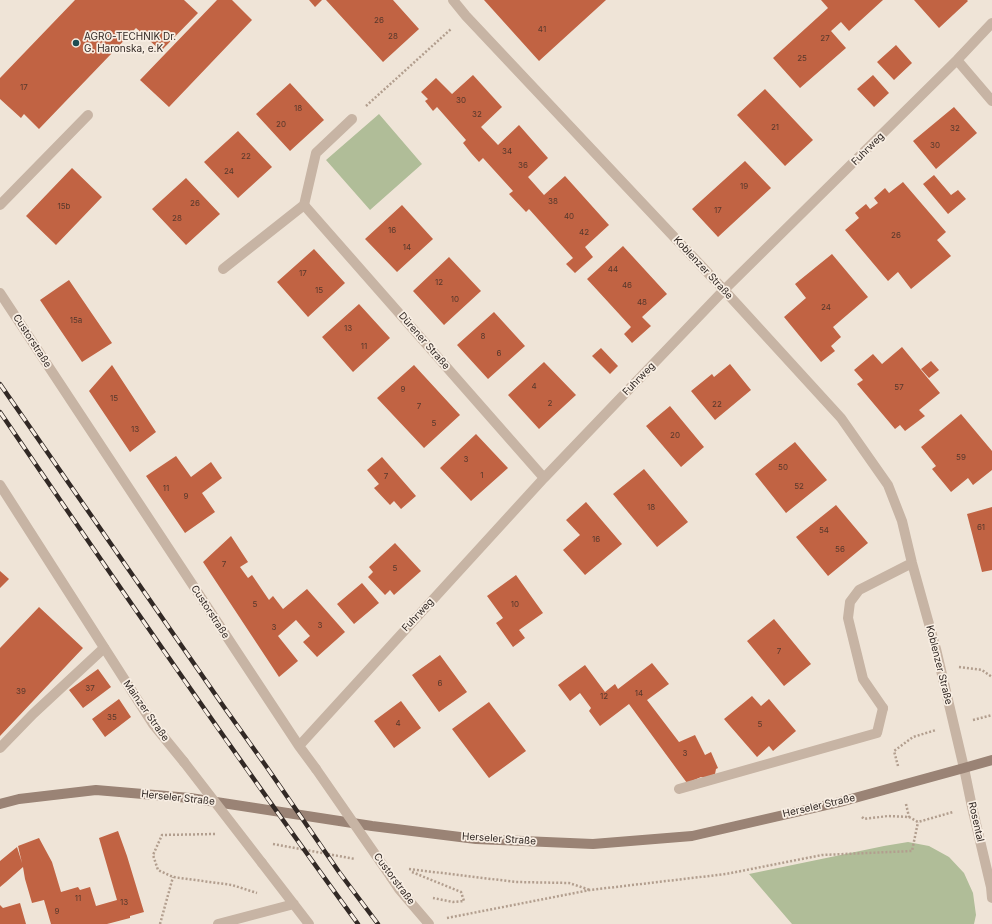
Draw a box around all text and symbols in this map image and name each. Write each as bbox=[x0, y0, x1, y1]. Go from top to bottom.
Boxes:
house number: 26 bbox=[374, 16, 384, 26]
house number: 41 bbox=[538, 25, 546, 35]
place label: AGRO-TECHNIK Dr. G. Haronska, e.K bbox=[84, 31, 176, 54]
house number: 28 bbox=[388, 32, 398, 42]
house number: 27 bbox=[820, 34, 830, 44]
marker: AGRO-TECHNIK Dr. G. Haronska, e.K bbox=[71, 38, 81, 48]
house number: 25 bbox=[797, 54, 807, 64]
house number: 17 bbox=[20, 83, 28, 93]
house number: 30 bbox=[456, 96, 466, 106]
house number: 18 bbox=[294, 104, 302, 114]
house number: 32 bbox=[472, 110, 482, 120]
house number: 20 bbox=[276, 120, 286, 130]
house number: 21 bbox=[771, 123, 779, 133]
house number: 32 bbox=[950, 124, 960, 134]
street label: Fuhrweg bbox=[849, 130, 887, 168]
house number: 30 bbox=[930, 141, 940, 151]
house number: 34 bbox=[502, 147, 512, 157]
house number: 22 bbox=[241, 152, 251, 162]
house number: 36 bbox=[518, 161, 528, 171]
house number: 24 bbox=[224, 167, 234, 177]
house number: 19 bbox=[740, 182, 748, 192]
house number: 38 bbox=[548, 197, 558, 207]
house number: 26 bbox=[190, 199, 200, 209]
house number: 15b bbox=[57, 202, 71, 212]
house number: 17 bbox=[714, 206, 722, 216]
house number: 40 bbox=[564, 212, 574, 222]
house number: 28 bbox=[172, 214, 182, 224]
house number: 16 bbox=[388, 226, 396, 236]
house number: 42 bbox=[579, 228, 589, 238]
house number: 26 bbox=[891, 231, 901, 241]
street label: Koblenzer Straße bbox=[671, 234, 735, 302]
house number: 14 bbox=[403, 243, 411, 253]
house number: 44 bbox=[608, 265, 618, 275]
house number: 17 bbox=[299, 269, 307, 279]
house number: 12 bbox=[435, 278, 443, 288]
house number: 46 bbox=[622, 281, 632, 291]
house number: 15 bbox=[315, 286, 323, 296]
house number: 10 bbox=[451, 295, 459, 305]
house number: 48 bbox=[637, 298, 647, 308]
house number: 24 bbox=[821, 303, 831, 313]
street label: Dürener Straße bbox=[396, 310, 452, 372]
street label: Custorstraße bbox=[10, 312, 54, 370]
house number: 15a bbox=[70, 316, 82, 326]
house number: 13 bbox=[344, 324, 352, 334]
house number: 8 bbox=[481, 332, 485, 342]
house number: 11 bbox=[361, 342, 367, 352]
house number: 6 bbox=[497, 349, 501, 359]
street label: Fuhrweg bbox=[620, 360, 658, 398]
house number: 4 bbox=[531, 382, 537, 392]
house number: 57 bbox=[894, 383, 904, 393]
house number: 9 bbox=[401, 385, 405, 395]
house number: 15 bbox=[110, 394, 118, 404]
house number: 2 bbox=[548, 399, 552, 409]
house number: 22 bbox=[712, 400, 722, 410]
house number: 7 bbox=[417, 402, 421, 412]
house number: 5 bbox=[432, 419, 436, 429]
house number: 13 bbox=[131, 425, 139, 435]
house number: 20 bbox=[670, 431, 680, 441]
house number: 59 bbox=[956, 453, 966, 463]
house number: 3 bbox=[464, 455, 468, 465]
house number: 50 bbox=[778, 463, 788, 473]
house number: 1 bbox=[480, 471, 484, 481]
house number: 7 bbox=[384, 472, 388, 482]
house number: 52 bbox=[794, 482, 804, 492]
house number: 11 bbox=[163, 484, 169, 494]
house number: 9 bbox=[184, 492, 188, 502]
house number: 18 bbox=[647, 503, 655, 513]
house number: 61 bbox=[977, 523, 985, 533]
house number: 54 bbox=[819, 526, 829, 536]
house number: 16 bbox=[592, 535, 600, 545]
house number: 56 bbox=[835, 545, 845, 555]
house number: 7 bbox=[222, 560, 226, 570]
house number: 5 bbox=[393, 564, 397, 574]
street label: Custorstraße bbox=[188, 583, 232, 641]
street label: Fuhrweg bbox=[400, 596, 436, 634]
house number: 5 bbox=[253, 600, 257, 610]
house number: 10 bbox=[511, 600, 519, 610]
house number: 3 bbox=[318, 621, 322, 631]
house number: 3 bbox=[272, 623, 276, 633]
street label: Koblenzer Straße bbox=[923, 624, 955, 706]
house number: 7 bbox=[777, 647, 781, 657]
street label: Mainzer Straße bbox=[120, 678, 172, 744]
house number: 6 bbox=[438, 679, 442, 689]
house number: 37 bbox=[85, 684, 95, 694]
house number: 39 bbox=[16, 687, 26, 697]
house number: 14 bbox=[635, 689, 643, 699]
house number: 12 bbox=[600, 692, 608, 702]
house number: 35 bbox=[107, 713, 117, 723]
house number: 4 bbox=[395, 719, 401, 729]
house number: 5 bbox=[758, 720, 762, 730]
house number: 3 bbox=[683, 749, 687, 759]
street label: Herseler Straße bbox=[141, 788, 215, 808]
street label: Herseler Straße bbox=[782, 792, 856, 820]
street label: Rosental bbox=[966, 801, 986, 843]
street label: Herseler Straße bbox=[462, 830, 536, 848]
street label: Custorstraße bbox=[371, 851, 417, 907]
house number: 11 bbox=[75, 894, 81, 904]
house number: 13 bbox=[120, 898, 128, 908]
house number: 9 bbox=[55, 907, 59, 917]

